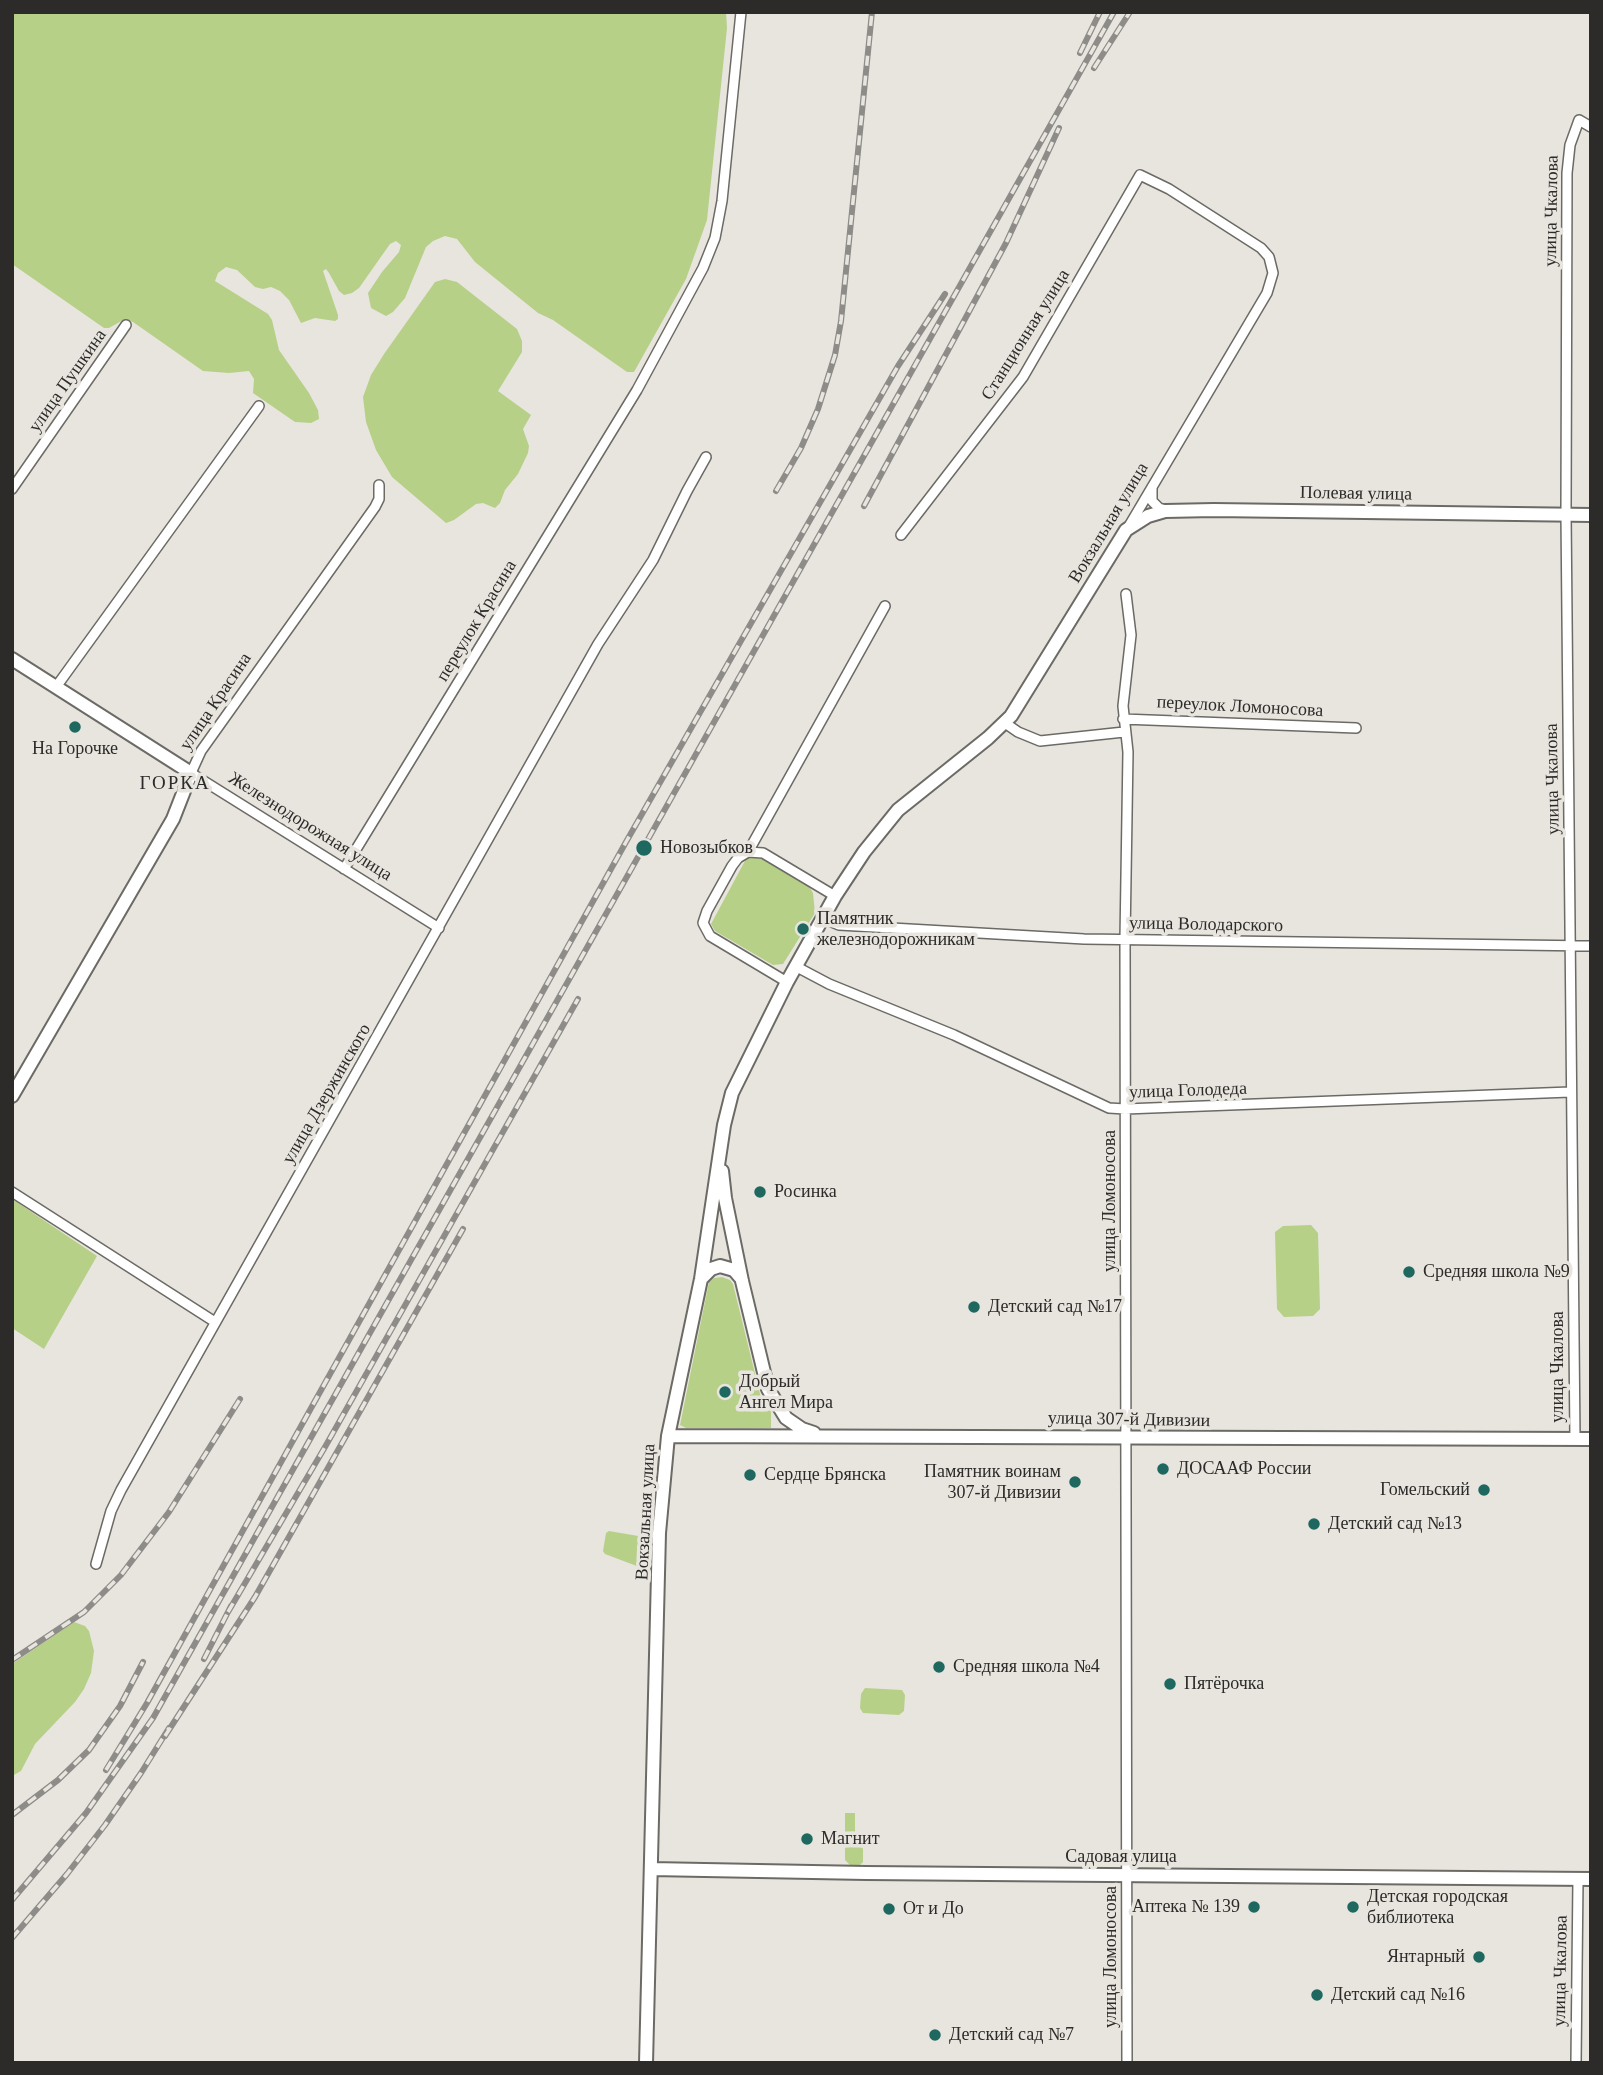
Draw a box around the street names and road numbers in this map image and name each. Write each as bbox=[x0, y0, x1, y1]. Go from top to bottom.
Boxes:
street label: улица Чкалова bbox=[1540, 155, 1564, 267]
street label: Станционная улица bbox=[977, 266, 1075, 404]
street label: улица Пушкина bbox=[25, 325, 111, 437]
street label: Вокзальная улица bbox=[1065, 459, 1153, 587]
street label: Полевая улица bbox=[1300, 482, 1412, 506]
street label: переулок Красина bbox=[432, 556, 522, 686]
street label: улица Красина bbox=[175, 649, 257, 755]
street label: переулок Ломоносова bbox=[1156, 692, 1324, 722]
street label: улица Чкалова bbox=[1541, 723, 1565, 835]
street label: Железнодорожная улица bbox=[224, 768, 396, 886]
street label: улица Володарского bbox=[1129, 913, 1283, 937]
street label: улица Дзержинского bbox=[278, 1020, 376, 1168]
street label: улица Голодеда bbox=[1129, 1078, 1247, 1104]
street label: улица Ломоносова bbox=[1099, 1130, 1121, 1272]
street label: улица Чкалова bbox=[1547, 1311, 1569, 1423]
street label: улица 307-й Дивизии bbox=[1048, 1408, 1210, 1432]
street label: Вокзальная улица bbox=[632, 1443, 660, 1581]
street label: Садовая улица bbox=[1065, 1846, 1177, 1868]
street label: улица Ломоносова bbox=[1100, 1886, 1122, 2028]
street label: улица Чкалова bbox=[1549, 1915, 1573, 2027]

